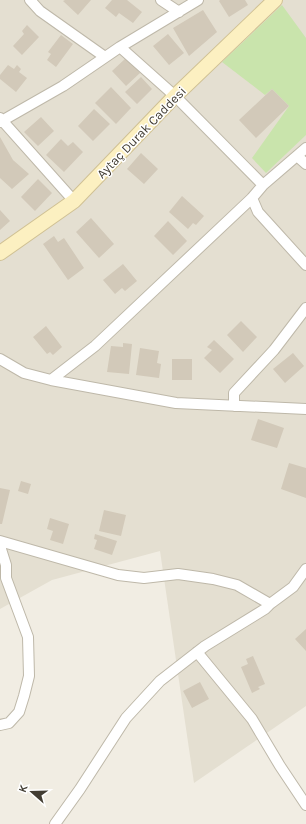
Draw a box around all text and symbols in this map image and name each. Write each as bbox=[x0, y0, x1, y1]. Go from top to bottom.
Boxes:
street label: Aytaç Durak Caddesi bbox=[94, 83, 189, 181]
north arrow bbox=[12, 772, 52, 812]
text: K bbox=[16, 782, 31, 794]

